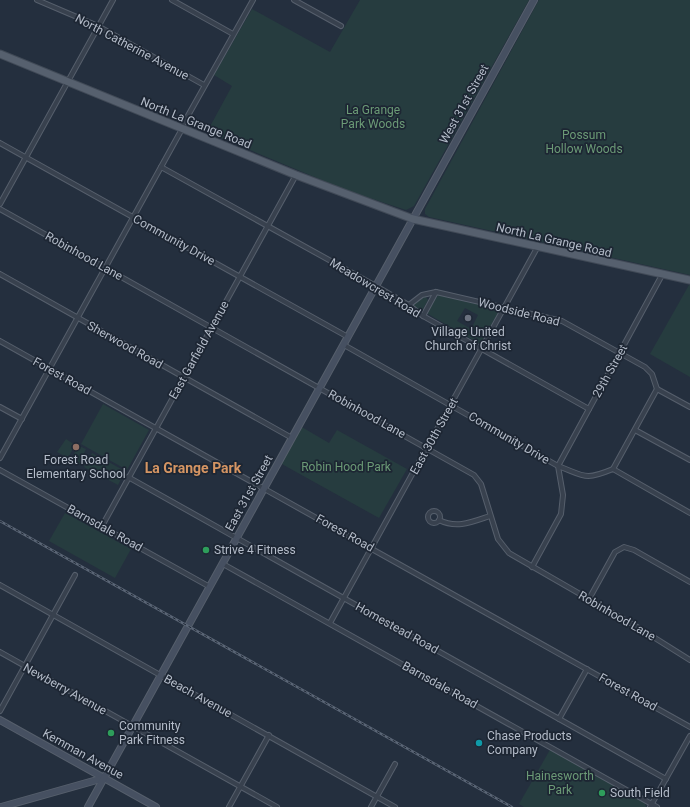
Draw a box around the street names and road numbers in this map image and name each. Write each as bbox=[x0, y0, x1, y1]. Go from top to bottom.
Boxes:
street label: North Catherine Avenue bbox=[73, 11, 191, 83]
street label: West 31st Street bbox=[437, 62, 492, 146]
street label: North La Grange Road bbox=[139, 94, 253, 152]
street label: Community Drive bbox=[131, 212, 217, 268]
street label: North La Grange Road bbox=[495, 220, 613, 260]
street label: Robinhood Lane bbox=[43, 229, 125, 283]
street label: Meadowcrest Road bbox=[327, 255, 423, 321]
street label: Woodside Road bbox=[477, 295, 561, 329]
street label: East Garfield Avenue bbox=[166, 298, 232, 402]
street label: Sherwood Road bbox=[85, 318, 165, 372]
street label: 29th Street bbox=[590, 342, 630, 400]
street label: Forest Road bbox=[30, 354, 94, 398]
street label: Robinhood Lane bbox=[326, 387, 408, 441]
street label: East 30th Street bbox=[407, 395, 461, 477]
street label: Community Drive bbox=[466, 409, 552, 467]
street label: East 31st Street bbox=[222, 453, 276, 533]
street label: Barnsdale Road bbox=[65, 502, 145, 554]
street label: Forest Road bbox=[313, 511, 377, 555]
street label: Robinhood Lane bbox=[576, 588, 658, 644]
street label: Homestead Road bbox=[353, 599, 441, 657]
street label: Barnsdale Road bbox=[400, 659, 480, 711]
street label: Newberry Avenue bbox=[21, 660, 109, 718]
street label: Forest Road bbox=[596, 670, 660, 714]
street label: Beach Avenue bbox=[162, 672, 234, 720]
street label: Kemman Avenue bbox=[40, 726, 126, 782]

